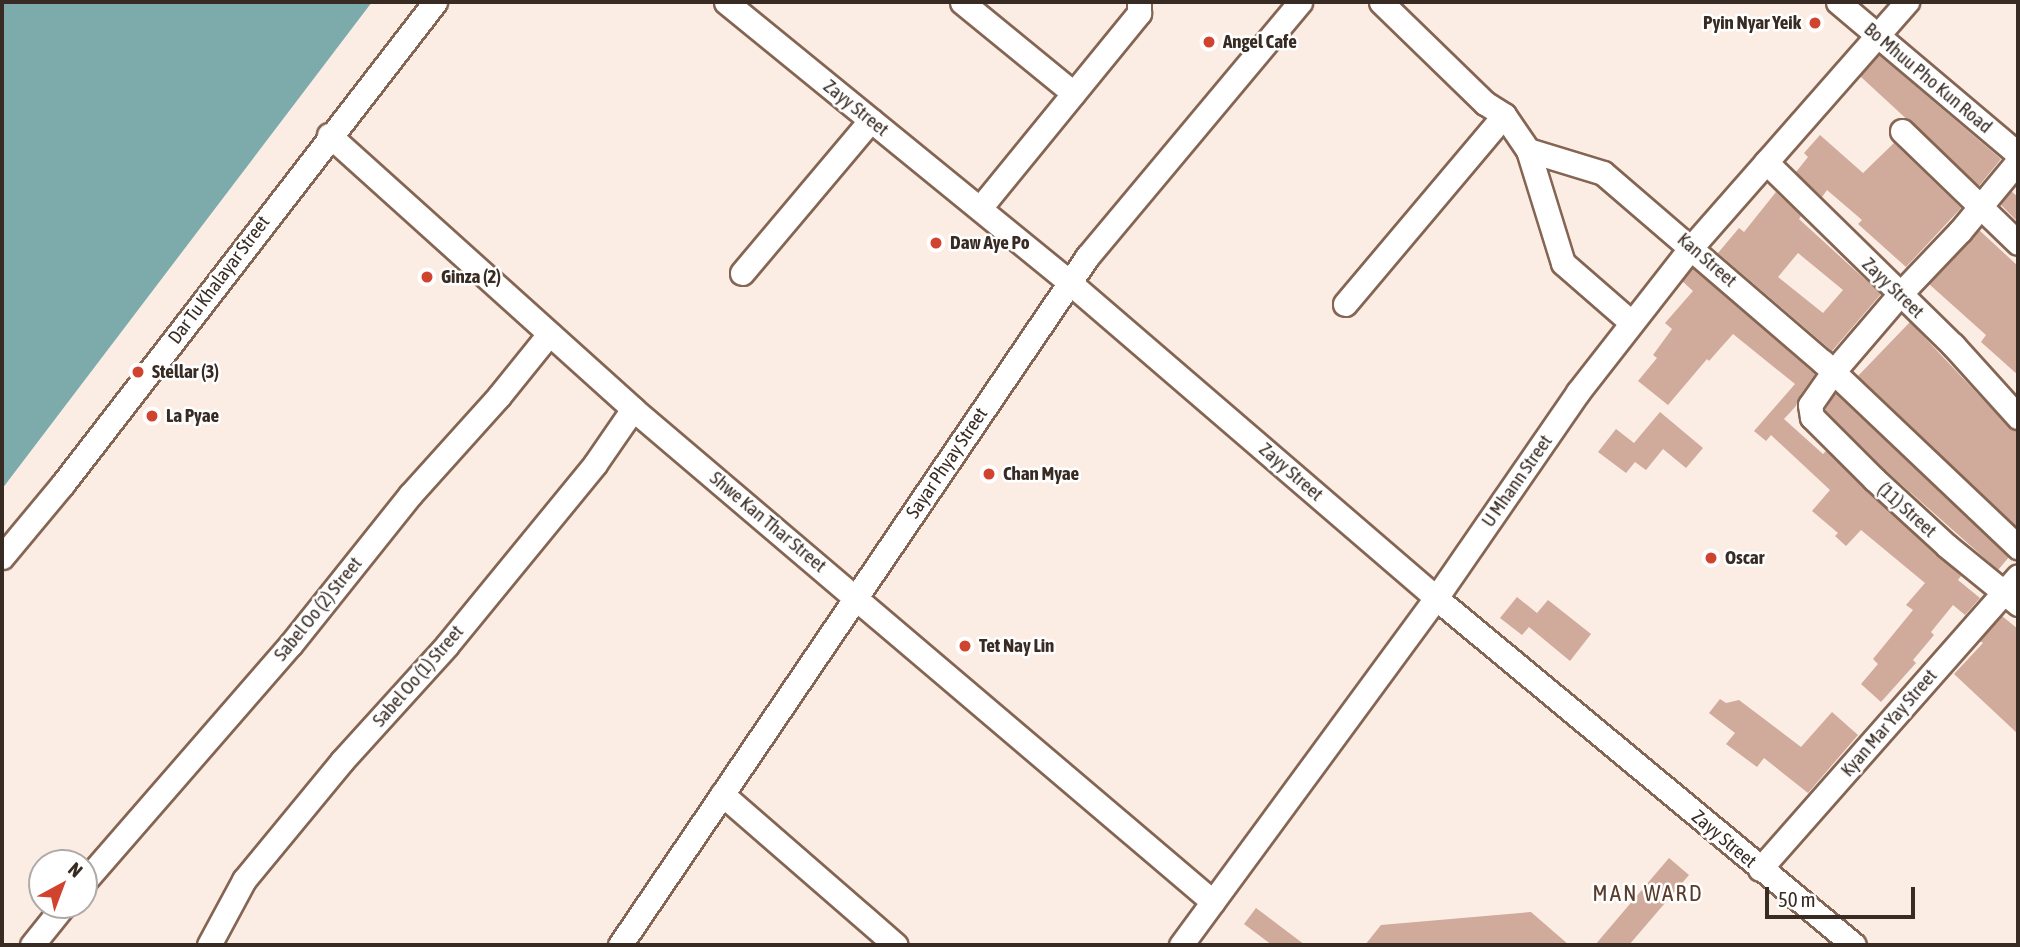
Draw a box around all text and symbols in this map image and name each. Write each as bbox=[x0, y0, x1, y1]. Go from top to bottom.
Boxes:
place label: Pyin Nyar Yeik bbox=[1703, 12, 1801, 34]
marker: Pyin Nyar Yeik bbox=[1807, 15, 1823, 31]
street label: Bo Mhuu Pho Kun Road bbox=[1859, 18, 1997, 138]
place label: Angel Cafe bbox=[1223, 31, 1297, 53]
marker: Angel Cafe bbox=[1201, 34, 1217, 50]
street label: Zayy Street bbox=[819, 75, 893, 141]
street label: Dar Tu Khalayar Street bbox=[163, 211, 275, 349]
street label: Kan Street bbox=[1673, 228, 1741, 292]
place label: Daw Aye Po bbox=[950, 232, 1030, 254]
marker: Daw Aye Po bbox=[928, 235, 944, 251]
street label: Zayy Street bbox=[1857, 253, 1929, 323]
place label: Ginza (2) bbox=[441, 266, 501, 288]
marker: Ginza (2) bbox=[419, 269, 435, 285]
place label: Stellar (3) bbox=[152, 361, 219, 383]
marker: Stellar (3) bbox=[130, 364, 146, 380]
street label: Sayar Phyay Street bbox=[902, 403, 992, 523]
place label: La Pyae bbox=[166, 405, 219, 427]
marker: La Pyae bbox=[144, 408, 160, 424]
street label: U Mhann Street bbox=[1477, 431, 1557, 531]
street label: Zayy Street bbox=[1254, 438, 1328, 506]
place label: Chan Myae bbox=[1003, 463, 1079, 485]
marker: Chan Myae bbox=[981, 466, 997, 482]
street label: Shwe Kan Thar Street bbox=[705, 467, 831, 577]
street label: (11) Street bbox=[1873, 478, 1941, 542]
place label: Oscar bbox=[1725, 547, 1764, 569]
marker: Oscar bbox=[1703, 550, 1719, 566]
street label: Sabel Oo (2) Street bbox=[269, 552, 367, 666]
street label: Sabel Oo (1) Street bbox=[368, 621, 468, 731]
place label: Tet Nay Lin bbox=[979, 635, 1054, 657]
marker: Tet Nay Lin bbox=[957, 638, 973, 654]
street label: Kyan Mar Yay Street bbox=[1836, 665, 1942, 781]
street label: Zayy Street bbox=[1687, 805, 1761, 873]
north arrow bbox=[28, 849, 98, 919]
text: N bbox=[64, 858, 87, 882]
scale bar bbox=[1768, 874, 1918, 918]
district label: MAN WARD bbox=[1593, 879, 1703, 907]
text: 50 m bbox=[1778, 887, 1816, 911]

